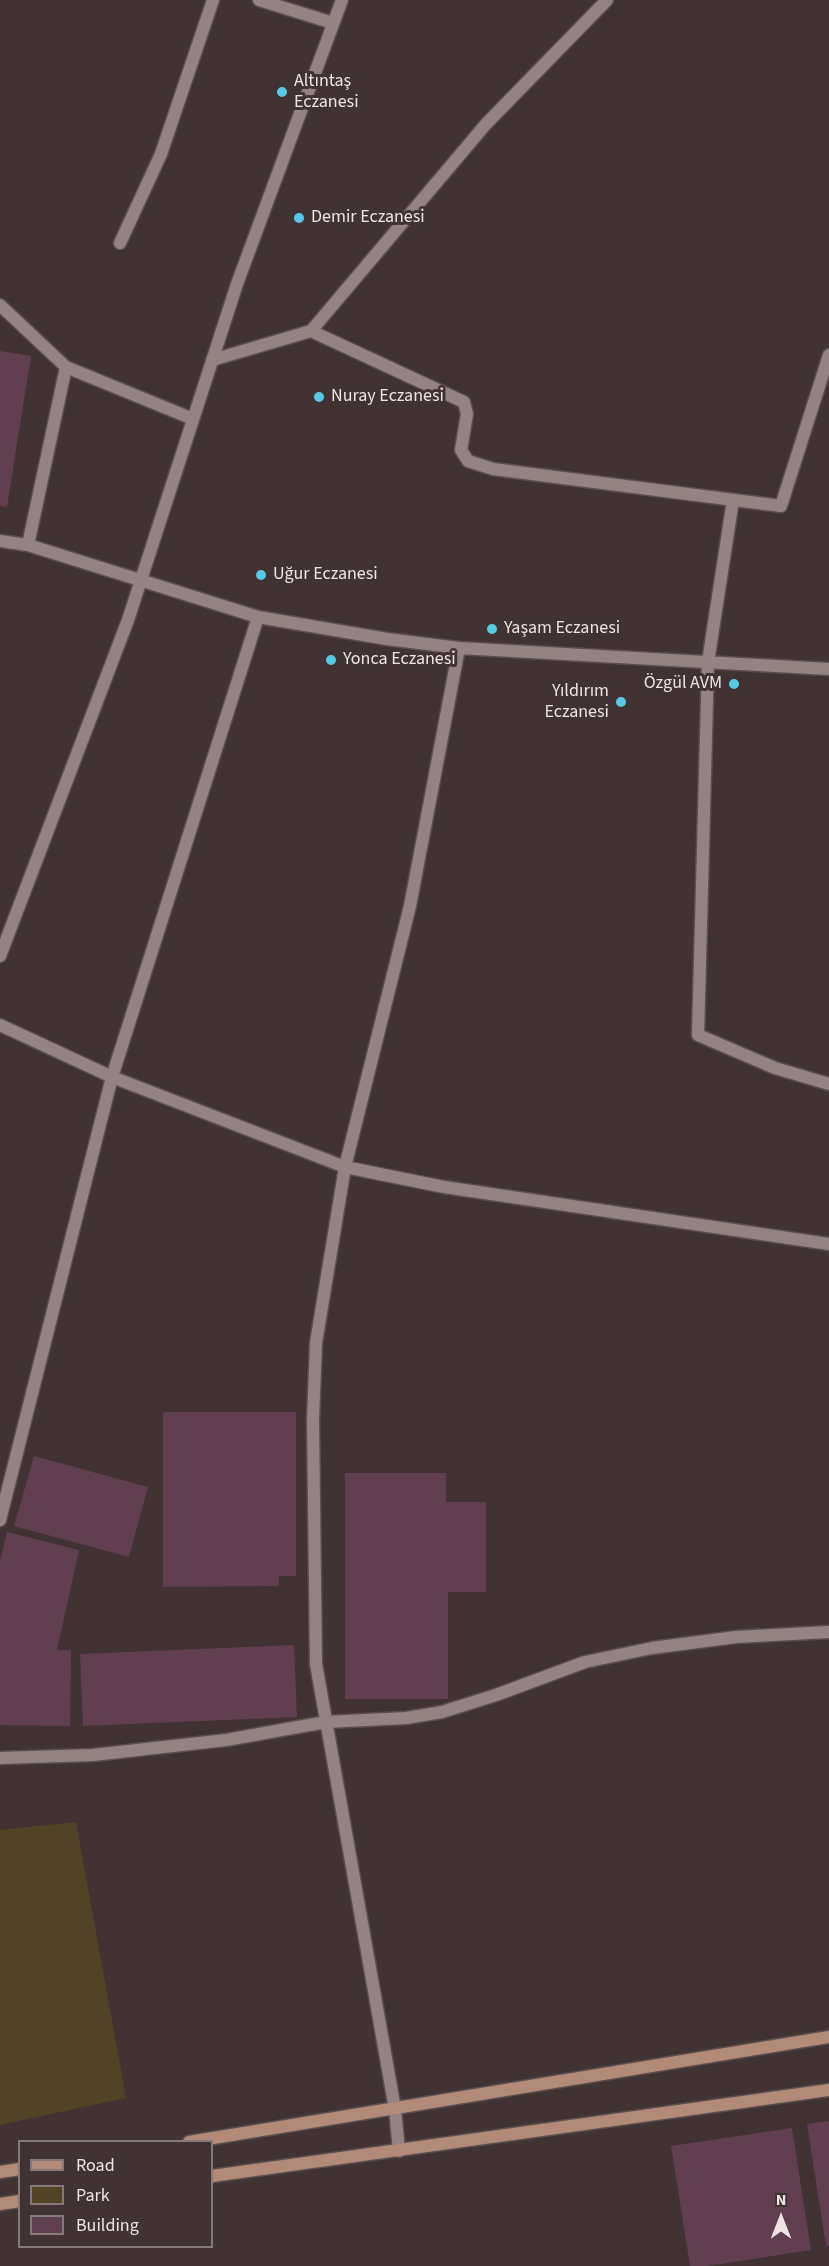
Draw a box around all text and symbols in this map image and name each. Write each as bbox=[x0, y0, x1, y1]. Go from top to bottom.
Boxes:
place label: Altıntaş Eczanesi bbox=[294, 71, 359, 113]
marker: Altıntaş Eczanesi bbox=[275, 85, 289, 99]
place label: Demir Eczanesi bbox=[311, 207, 425, 229]
marker: Demir Eczanesi bbox=[292, 211, 306, 225]
place label: Nuray Eczanesi bbox=[331, 386, 444, 408]
marker: Nuray Eczanesi bbox=[312, 390, 326, 404]
place label: Uğur Eczanesi bbox=[273, 564, 378, 586]
marker: Uğur Eczanesi bbox=[254, 568, 268, 582]
place label: Yaşam Eczanesi bbox=[504, 618, 620, 640]
marker: Yaşam Eczanesi bbox=[485, 622, 499, 636]
place label: Yonca Eczanesi bbox=[343, 649, 456, 671]
marker: Yonca Eczanesi bbox=[324, 653, 338, 667]
place label: Özgül AVM bbox=[644, 673, 722, 695]
marker: Özgül AVM bbox=[727, 677, 741, 691]
place label: Yıldırım Eczanesi bbox=[544, 681, 609, 724]
marker: Yıldırım Eczanesi bbox=[614, 695, 628, 709]
legend bbox=[18, 2140, 213, 2248]
text: Road bbox=[76, 2153, 115, 2178]
text: Park bbox=[76, 2183, 110, 2208]
north arrow bbox=[751, 2188, 811, 2248]
text: N bbox=[776, 2189, 786, 2211]
text: Building bbox=[76, 2213, 139, 2238]

